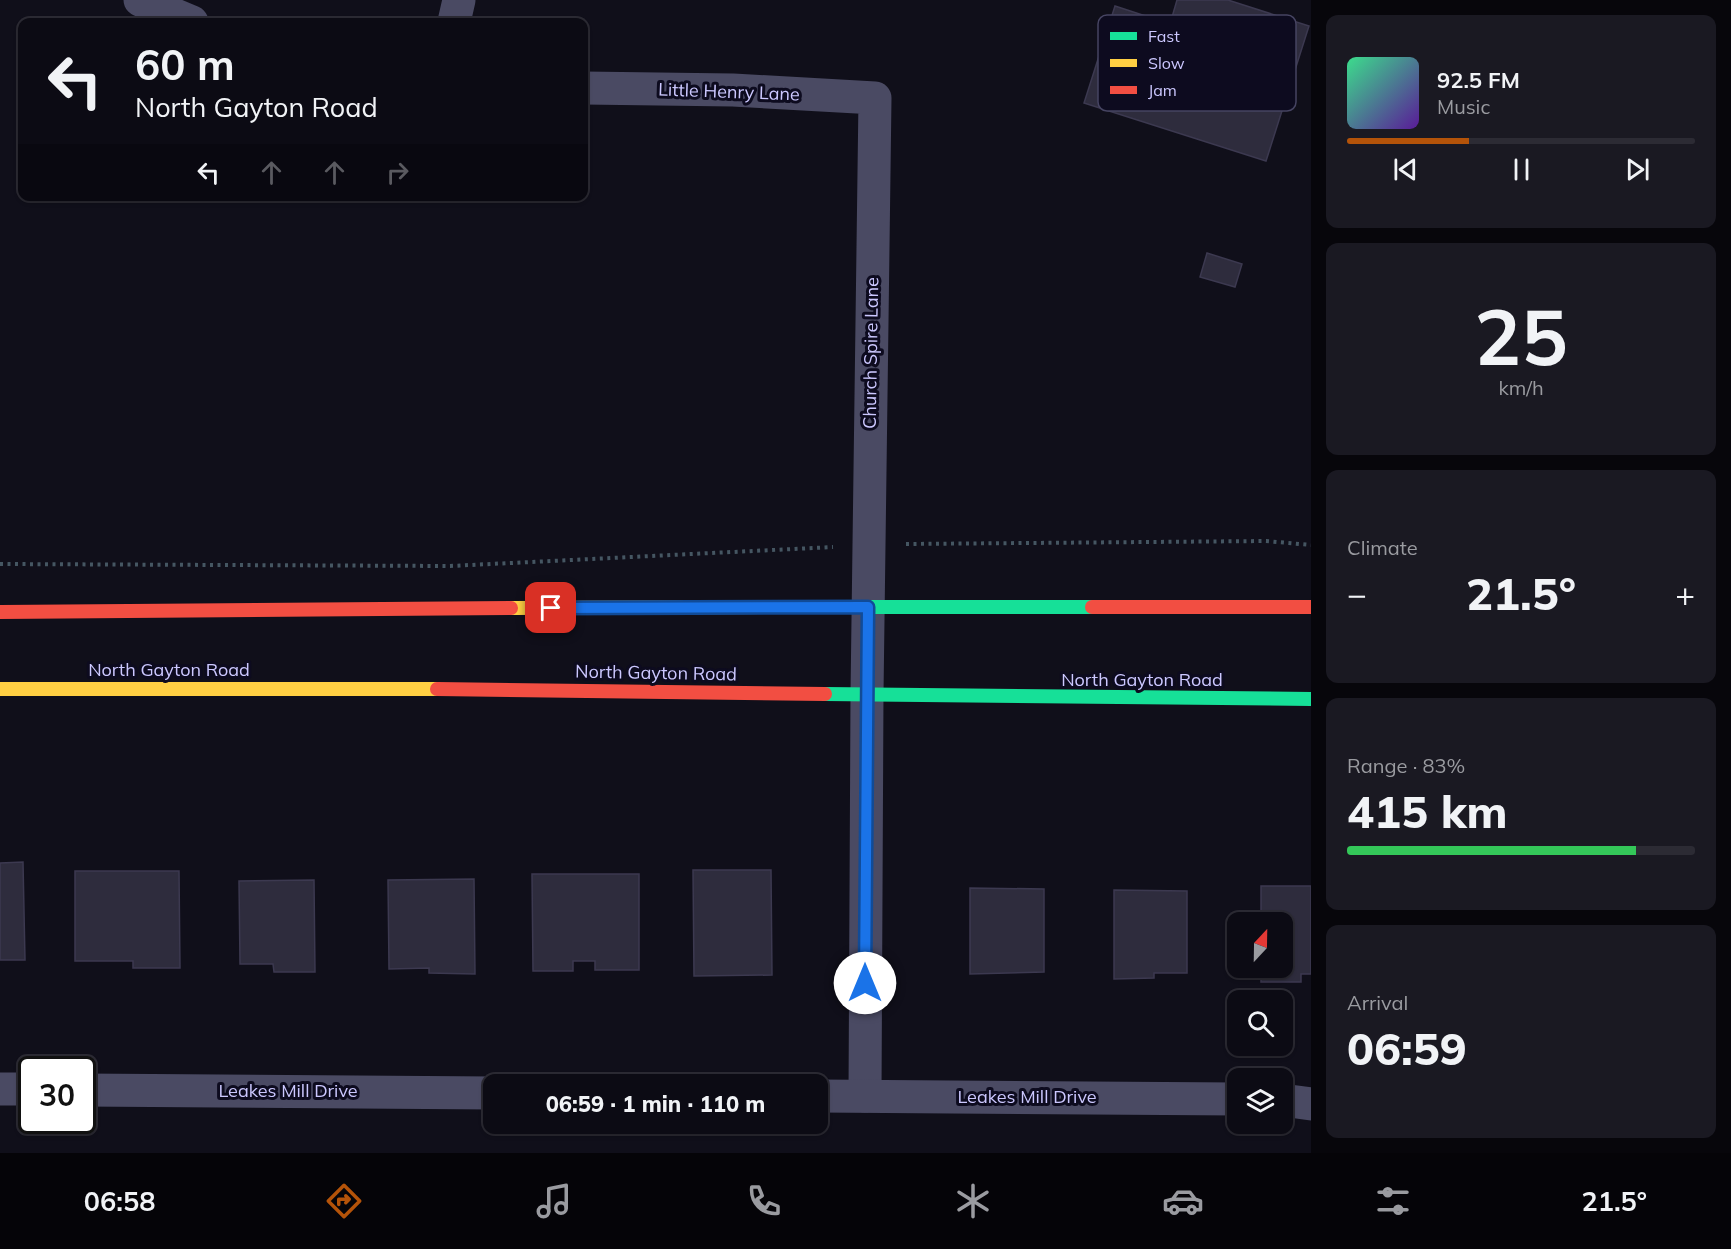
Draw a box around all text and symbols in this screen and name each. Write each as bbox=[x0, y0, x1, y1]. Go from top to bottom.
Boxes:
legend bbox=[1098, 15, 1296, 111]
text: Fast bbox=[1148, 26, 1180, 46]
text: 60 m bbox=[135, 38, 235, 91]
icon: left bbox=[36, 42, 114, 120]
text: Slow bbox=[1148, 53, 1185, 73]
text: 92.5 FM bbox=[1437, 66, 1520, 94]
street label: Little Henry Lane bbox=[658, 78, 800, 105]
text: Jam bbox=[1148, 80, 1177, 100]
text: North Gayton Road bbox=[135, 90, 378, 124]
text: Music bbox=[1437, 94, 1490, 119]
icon: previous bbox=[1389, 153, 1422, 186]
icon: pause bbox=[1505, 153, 1538, 186]
icon: next bbox=[1621, 153, 1654, 186]
icon: left bbox=[192, 156, 225, 189]
icon: ahead bbox=[255, 156, 288, 189]
icon: ahead bbox=[318, 156, 351, 189]
icon: right bbox=[381, 156, 414, 189]
street label: Church Spire Lane bbox=[858, 277, 883, 429]
text: 25 bbox=[1474, 287, 1568, 385]
text: km/h bbox=[1498, 375, 1544, 400]
text: Climate bbox=[1347, 535, 1418, 560]
text: 21.5° bbox=[1466, 565, 1576, 621]
text: − bbox=[1347, 573, 1367, 614]
text: + bbox=[1675, 573, 1695, 614]
pin bbox=[525, 582, 576, 633]
icon: arrive bbox=[534, 591, 567, 624]
street label: North Gayton Road bbox=[88, 658, 250, 681]
street label: North Gayton Road bbox=[575, 660, 737, 685]
street label: North Gayton Road bbox=[1061, 668, 1223, 691]
text: Range · 83% bbox=[1347, 753, 1465, 778]
text: 415 km bbox=[1347, 783, 1508, 839]
north arrow bbox=[1227, 912, 1293, 978]
map controls bbox=[1227, 912, 1293, 1134]
position arrow bbox=[833, 951, 897, 1015]
button: search bbox=[1227, 990, 1293, 1056]
text: Arrival bbox=[1347, 990, 1408, 1015]
text: 06:59 bbox=[1347, 1020, 1467, 1076]
speed limit sign: 30 bbox=[18, 1056, 96, 1134]
button: layers bbox=[1227, 1068, 1293, 1134]
street label: Leakes Mill Drive bbox=[218, 1079, 358, 1102]
street label: Leakes Mill Drive bbox=[957, 1085, 1097, 1108]
text: 06:59 · 1 min · 110 m bbox=[546, 1090, 765, 1118]
icon: directions bbox=[323, 1180, 365, 1222]
icon: music bbox=[533, 1180, 575, 1222]
icon: phone bbox=[743, 1180, 785, 1222]
icon: climate bbox=[952, 1180, 994, 1222]
icon: car bbox=[1162, 1180, 1204, 1222]
icon: filters bbox=[1372, 1180, 1414, 1222]
text: 06:58 bbox=[84, 1184, 155, 1218]
text: 21.5° bbox=[1582, 1184, 1647, 1218]

